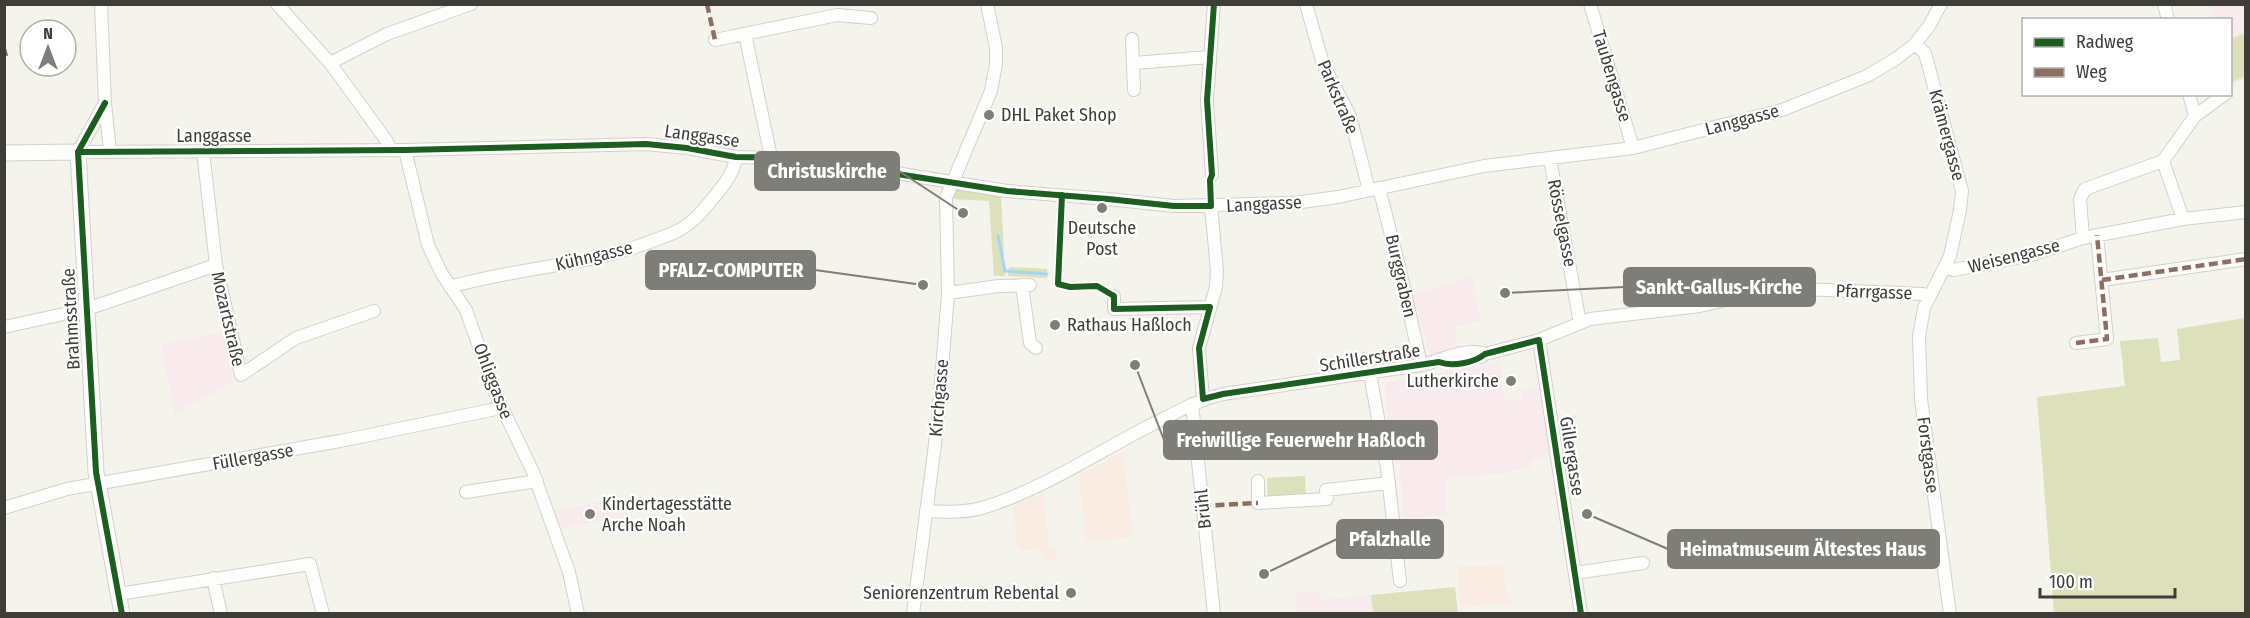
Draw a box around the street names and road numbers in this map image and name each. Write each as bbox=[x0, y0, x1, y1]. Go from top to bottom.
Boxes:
street label: Taubengasse bbox=[1588, 28, 1636, 125]
street label: Parkstraße bbox=[1313, 57, 1364, 138]
street label: Krämergasse bbox=[1924, 87, 1970, 183]
street label: Langgasse bbox=[1703, 100, 1781, 140]
street label: Langgasse bbox=[663, 120, 741, 152]
street label: Langgasse bbox=[176, 125, 252, 147]
street label: Rösselgasse bbox=[1543, 177, 1581, 269]
street label: Langgasse bbox=[1226, 191, 1302, 217]
street label: Burggraben bbox=[1381, 232, 1421, 320]
street label: Weisengasse bbox=[1966, 234, 2062, 278]
street label: Kühngasse bbox=[553, 236, 635, 276]
street label: Brahmsstraße bbox=[57, 267, 85, 370]
street label: Mozartstraße bbox=[206, 269, 250, 369]
street label: Pfarrgasse bbox=[1835, 280, 1913, 304]
street label: Schillerstraße bbox=[1318, 339, 1422, 377]
street label: Ohliggasse bbox=[468, 340, 518, 422]
street label: Kirchgasse bbox=[925, 358, 953, 438]
street label: Gillergasse bbox=[1555, 415, 1589, 497]
street label: Forstgasse bbox=[1912, 415, 1944, 495]
street label: Füllergasse bbox=[211, 439, 295, 475]
street label: Brühl bbox=[1190, 488, 1216, 530]

